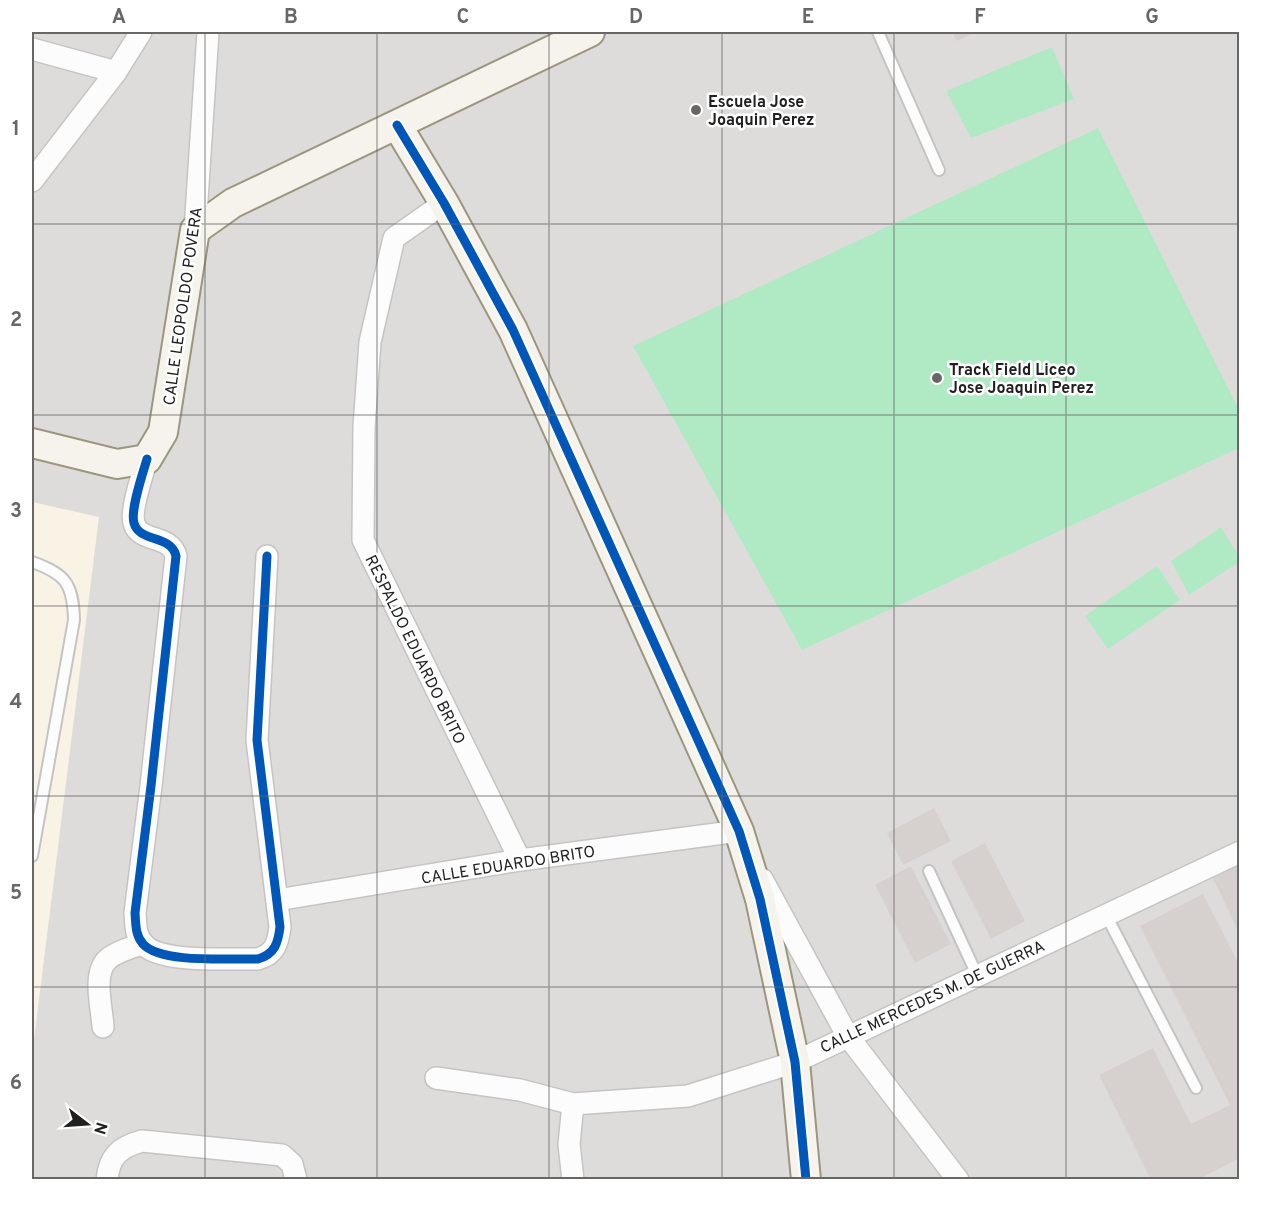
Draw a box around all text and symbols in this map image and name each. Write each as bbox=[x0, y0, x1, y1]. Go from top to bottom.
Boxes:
text: A bbox=[112, 5, 126, 31]
text: B bbox=[284, 5, 298, 31]
text: C bbox=[457, 5, 469, 31]
text: D bbox=[629, 5, 643, 31]
text: E bbox=[802, 5, 814, 31]
text: F bbox=[974, 5, 986, 31]
text: G bbox=[1145, 5, 1159, 31]
place label: Escuela Jose Joaquin Perez bbox=[708, 93, 814, 131]
marker: Escuela Jose Joaquin Perez bbox=[689, 103, 703, 117]
text: 1 bbox=[12, 117, 20, 143]
street label: CALLE LEOPOLDO POVERA bbox=[160, 206, 208, 407]
text: 2 bbox=[10, 308, 22, 334]
place label: Track Field Liceo Jose Joaquin Perez bbox=[949, 361, 1094, 399]
marker: Track Field Liceo Jose Joaquin Perez bbox=[930, 371, 944, 385]
text: 3 bbox=[10, 499, 22, 525]
street label: RESPALDO EDUARDO BRITO bbox=[360, 552, 469, 748]
text: 4 bbox=[10, 690, 22, 716]
street label: CALLE EDUARDO BRITO bbox=[420, 842, 597, 890]
text: 5 bbox=[10, 881, 22, 907]
street label: CALLE MERCEDES M. DE GUERRA bbox=[817, 937, 1048, 1059]
text: 6 bbox=[10, 1071, 22, 1097]
north arrow bbox=[57, 1094, 117, 1154]
text: N bbox=[88, 1119, 111, 1136]

